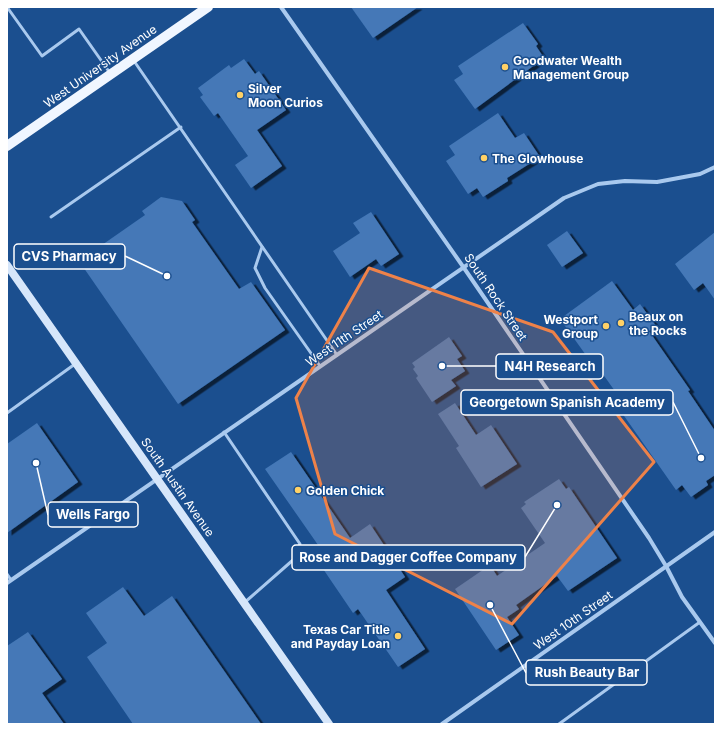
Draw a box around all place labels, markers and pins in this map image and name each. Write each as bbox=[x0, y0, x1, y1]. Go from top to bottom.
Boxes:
place label: Goodwater Wealth Management Group bbox=[513, 53, 630, 82]
marker: Goodwater Wealth Management Group bbox=[500, 62, 510, 72]
place label: Silver Moon Curios bbox=[248, 81, 323, 110]
marker: Silver Moon Curios bbox=[235, 90, 245, 100]
place label: The Glowhouse bbox=[492, 151, 583, 166]
marker: The Glowhouse bbox=[479, 153, 489, 163]
callout: CVS Pharmacy bbox=[14, 244, 125, 269]
place label: Beaux on the Rocks bbox=[629, 309, 687, 338]
place label: Westport Group bbox=[543, 312, 599, 341]
marker: Beaux on the Rocks bbox=[616, 318, 626, 328]
marker: Westport Group bbox=[601, 321, 611, 331]
callout: N4H Research bbox=[496, 354, 603, 379]
callout: Georgetown Spanish Academy bbox=[461, 390, 673, 415]
place label: Golden Chick bbox=[306, 483, 384, 498]
marker: Golden Chick bbox=[293, 485, 303, 495]
callout: Wells Fargo bbox=[48, 502, 138, 527]
callout: Rose and Dagger Coffee Company bbox=[292, 545, 525, 570]
place label: Texas Car Title and Payday Loan bbox=[291, 622, 390, 651]
marker: Texas Car Title and Payday Loan bbox=[393, 631, 403, 641]
callout: Rush Beauty Bar bbox=[526, 660, 647, 685]

